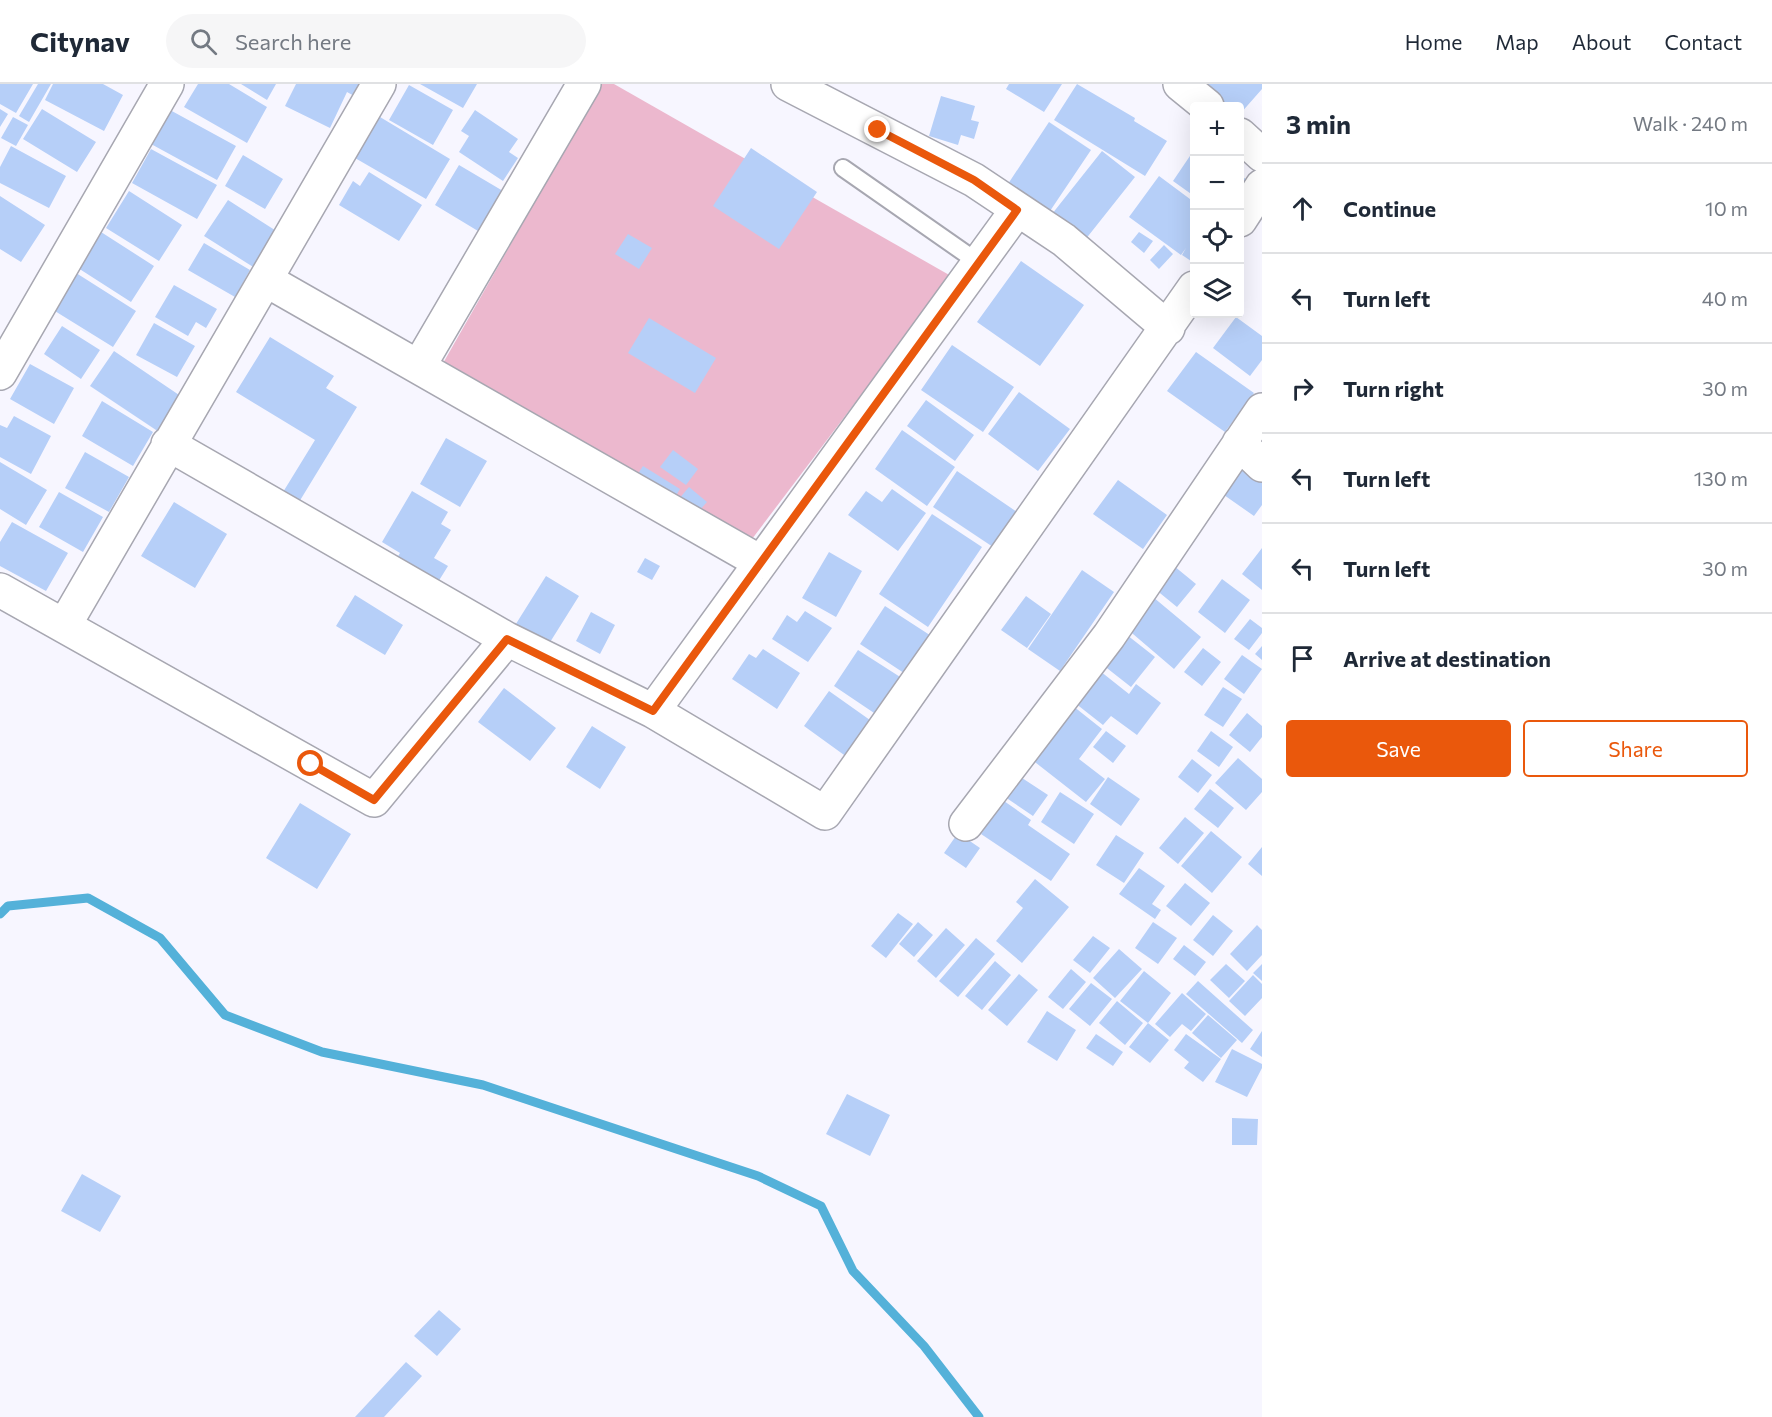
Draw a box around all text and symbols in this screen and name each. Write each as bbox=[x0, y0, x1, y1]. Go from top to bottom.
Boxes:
search box bbox=[166, 14, 586, 68]
text: Citynav bbox=[30, 24, 130, 58]
icon: search bbox=[187, 25, 220, 58]
text: Search here bbox=[235, 28, 351, 55]
text: Home bbox=[1405, 29, 1462, 54]
text: Map bbox=[1495, 29, 1539, 54]
text: About bbox=[1572, 29, 1631, 54]
text: Contact bbox=[1664, 29, 1742, 54]
map controls bbox=[1190, 102, 1244, 318]
button: + bbox=[1190, 102, 1244, 156]
text: 3 min bbox=[1286, 108, 1351, 139]
text: Walk · 240 m bbox=[1633, 111, 1748, 135]
route end bbox=[864, 116, 890, 142]
button: − bbox=[1190, 156, 1244, 210]
icon: ahead bbox=[1286, 192, 1319, 225]
text: Continue bbox=[1343, 195, 1436, 222]
text: 10 m bbox=[1705, 196, 1748, 220]
button: locate bbox=[1190, 210, 1244, 264]
button: layers bbox=[1190, 264, 1244, 318]
icon: left bbox=[1286, 282, 1319, 315]
text: Turn left bbox=[1343, 285, 1430, 312]
text: 40 m bbox=[1702, 286, 1748, 310]
icon: right bbox=[1286, 372, 1319, 405]
text: Turn right bbox=[1343, 375, 1444, 402]
text: 30 m bbox=[1702, 376, 1748, 400]
icon: left bbox=[1286, 462, 1319, 495]
text: Turn left bbox=[1343, 465, 1430, 492]
text: 130 m bbox=[1694, 466, 1748, 490]
icon: left bbox=[1286, 552, 1319, 585]
text: Turn left bbox=[1343, 555, 1430, 582]
text: 30 m bbox=[1702, 556, 1748, 580]
icon: arrive bbox=[1286, 642, 1319, 675]
text: Arrive at destination bbox=[1343, 645, 1551, 672]
button: Save bbox=[1286, 720, 1511, 777]
button: Share bbox=[1523, 720, 1748, 777]
route start bbox=[297, 750, 323, 776]

